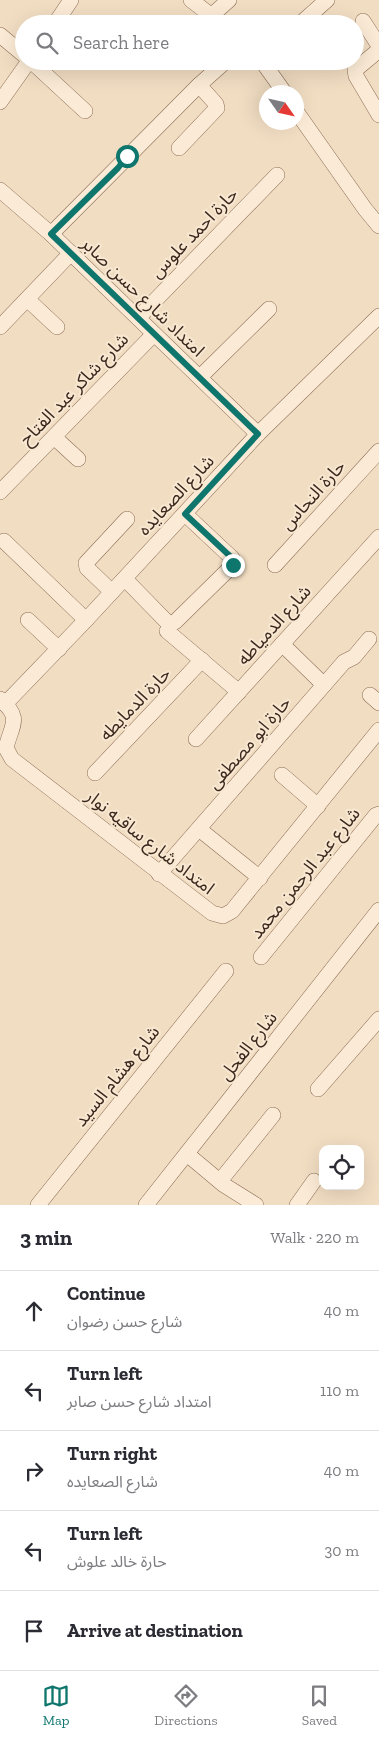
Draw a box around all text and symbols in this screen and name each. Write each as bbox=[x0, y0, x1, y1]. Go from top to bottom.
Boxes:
search box bbox=[15, 15, 364, 70]
icon: search bbox=[33, 29, 61, 57]
text: Search here bbox=[73, 31, 169, 54]
north arrow bbox=[259, 85, 304, 130]
route start bbox=[116, 145, 139, 168]
street label: حارة احمد علوس bbox=[146, 183, 242, 283]
street label: امتداد شارع حسن صابر bbox=[74, 232, 209, 364]
street label: شارع شاكر عبد الفتاح bbox=[15, 328, 135, 452]
street label: شارع الصعايده bbox=[133, 450, 221, 542]
street label: حارة النحاس bbox=[276, 455, 350, 535]
route end bbox=[222, 554, 245, 577]
street label: شارع الدمياطه bbox=[232, 580, 318, 672]
street label: حارة الدمايطه bbox=[95, 663, 175, 745]
street label: حارة ابو مصطفى bbox=[203, 692, 295, 794]
street label: امتداد شارع ساقيه نوار bbox=[79, 784, 219, 901]
street label: شارع عبد الرحمن محمد bbox=[245, 803, 367, 945]
street label: شارع الفحل bbox=[214, 1007, 284, 1087]
street label: شارع هشام السيد bbox=[70, 1021, 167, 1133]
map controls bbox=[319, 1145, 364, 1190]
button: locate bbox=[319, 1145, 364, 1190]
text: 3 min bbox=[20, 1225, 72, 1250]
text: Walk · 220 m bbox=[271, 1228, 359, 1247]
text: Continue bbox=[67, 1282, 145, 1305]
icon: ahead bbox=[20, 1297, 48, 1325]
text: 40 m bbox=[324, 1301, 359, 1320]
text: شارع حسن رضوان bbox=[67, 1312, 182, 1331]
text: Turn left bbox=[67, 1362, 142, 1385]
icon: left bbox=[20, 1377, 48, 1405]
text: 110 m bbox=[320, 1381, 359, 1400]
text: امتداد شارع حسن صابر bbox=[67, 1392, 212, 1411]
text: Turn right bbox=[67, 1442, 157, 1465]
icon: right bbox=[20, 1457, 48, 1485]
text: 40 m bbox=[324, 1461, 359, 1480]
text: شارع الصعايده bbox=[67, 1472, 158, 1491]
text: Turn left bbox=[67, 1522, 142, 1545]
icon: left bbox=[20, 1537, 48, 1565]
text: 30 m bbox=[325, 1541, 359, 1560]
text: حارة خالد علوش bbox=[67, 1552, 167, 1571]
icon: arrive bbox=[20, 1617, 48, 1645]
text: Arrive at destination bbox=[67, 1619, 243, 1642]
tab: Map bbox=[42, 1682, 70, 1729]
tab: Directions bbox=[154, 1682, 218, 1729]
tab: Saved bbox=[302, 1682, 337, 1729]

